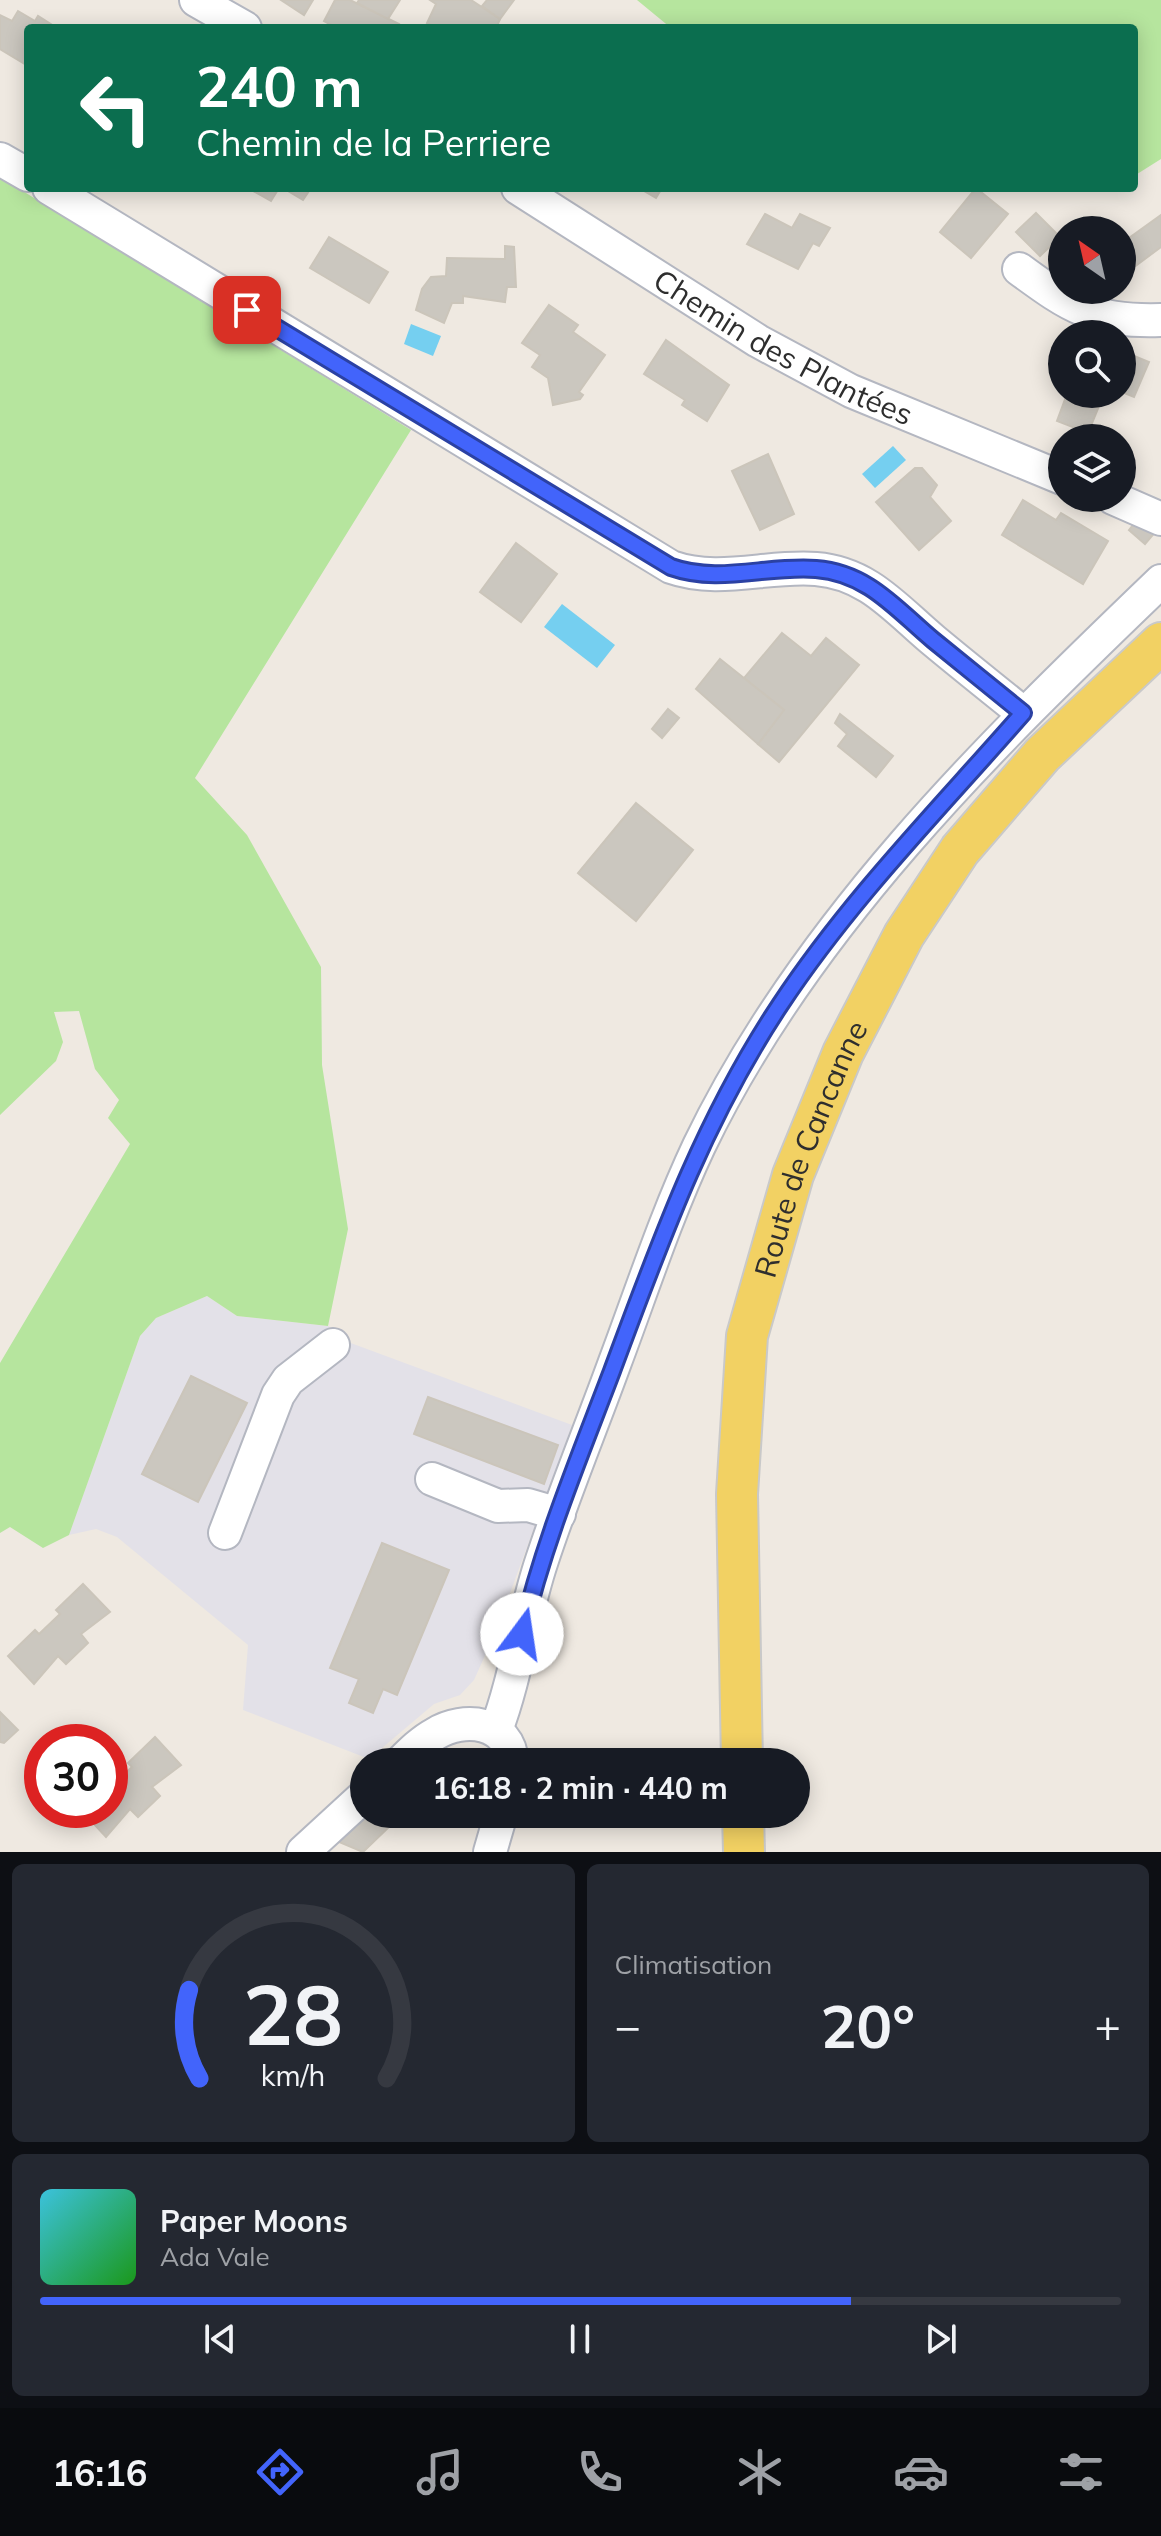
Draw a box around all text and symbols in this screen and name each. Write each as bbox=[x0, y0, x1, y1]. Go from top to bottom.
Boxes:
text: 240 m bbox=[196, 51, 363, 121]
icon: left bbox=[64, 56, 168, 160]
text: Chemin de la Perriere bbox=[196, 120, 551, 165]
north arrow bbox=[1048, 216, 1136, 304]
map controls bbox=[1048, 216, 1136, 512]
street label: Chemin des Plantées bbox=[647, 261, 918, 433]
pin bbox=[213, 276, 281, 344]
icon: arrive bbox=[225, 288, 269, 332]
button: search bbox=[1048, 320, 1136, 408]
button: layers bbox=[1048, 424, 1136, 512]
street label: Route de Cancanne bbox=[746, 1014, 876, 1282]
position arrow bbox=[480, 1592, 564, 1676]
speed limit sign: 30 bbox=[24, 1724, 128, 1828]
text: 16:18 · 2 min · 440 m bbox=[432, 1769, 728, 1807]
text: Climatisation bbox=[615, 1948, 772, 1981]
text: 28 bbox=[243, 1961, 343, 2066]
text: 20° bbox=[820, 1988, 915, 2063]
text: − bbox=[615, 1998, 641, 2053]
text: + bbox=[1095, 1998, 1121, 2053]
text: km/h bbox=[261, 2057, 326, 2093]
text: Paper Moons bbox=[160, 2202, 348, 2240]
text: Ada Vale bbox=[160, 2240, 270, 2273]
icon: previous bbox=[198, 2317, 242, 2361]
icon: pause bbox=[558, 2317, 602, 2361]
icon: next bbox=[919, 2317, 963, 2361]
icon: directions bbox=[252, 2444, 308, 2500]
icon: music bbox=[412, 2444, 468, 2500]
icon: phone bbox=[572, 2444, 628, 2500]
icon: climate bbox=[732, 2444, 788, 2500]
icon: car bbox=[893, 2444, 949, 2500]
icon: filters bbox=[1053, 2444, 1109, 2500]
text: 16:16 bbox=[52, 2450, 147, 2495]

